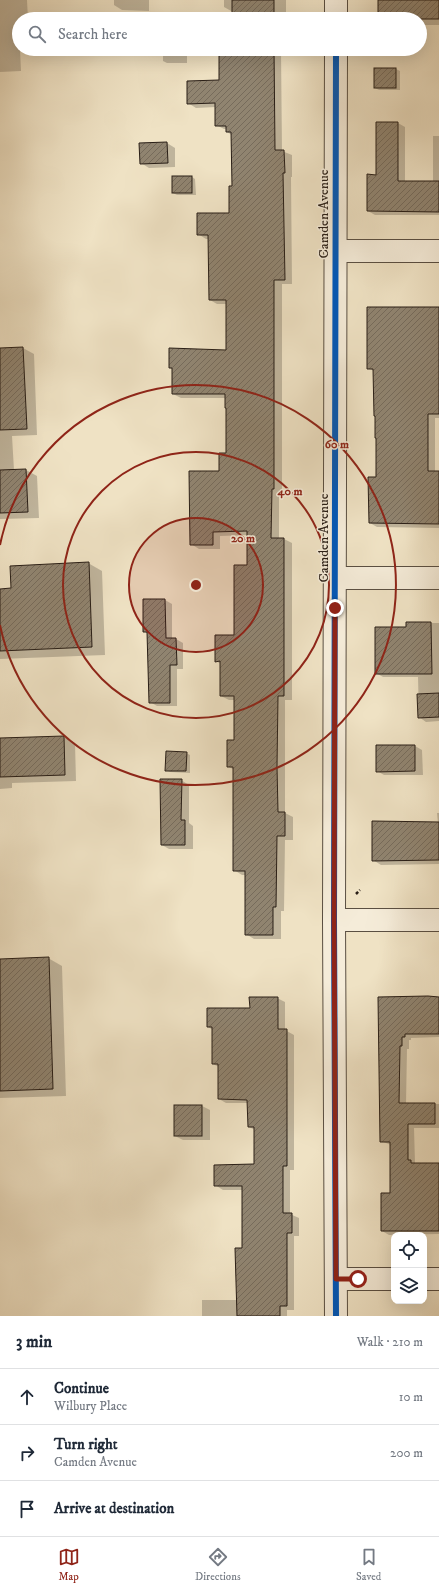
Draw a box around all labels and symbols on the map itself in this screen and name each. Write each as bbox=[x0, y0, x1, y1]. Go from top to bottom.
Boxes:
street label: Camden Avenue bbox=[315, 169, 333, 259]
text: 60 m bbox=[325, 437, 349, 452]
text: 40 m bbox=[277, 484, 302, 499]
street label: Camden Avenue bbox=[315, 493, 333, 583]
text: 20 m bbox=[231, 531, 255, 546]
centre of rings bbox=[189, 578, 203, 592]
route end bbox=[326, 599, 344, 617]
route start bbox=[349, 1270, 367, 1288]

